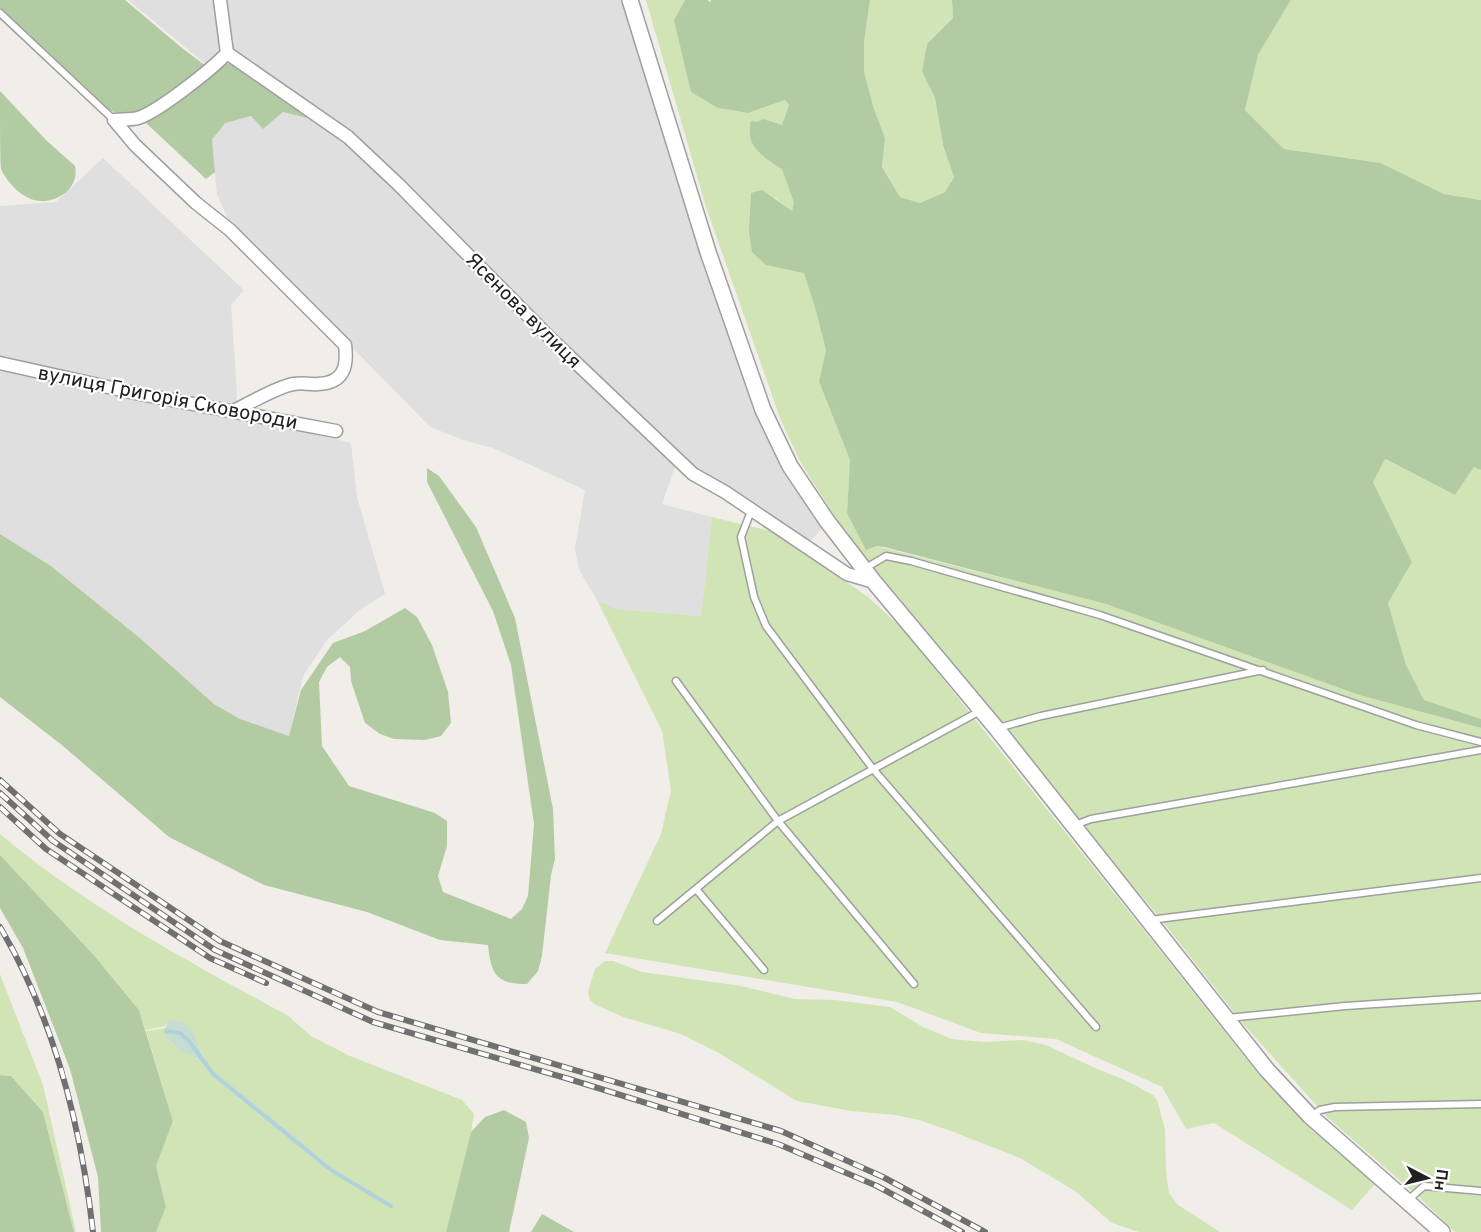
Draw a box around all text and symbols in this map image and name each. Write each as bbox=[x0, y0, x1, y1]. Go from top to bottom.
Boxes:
street label: Ясенова вулиця bbox=[459, 248, 586, 375]
street label: вулиця Григорія Сковороди bbox=[36, 361, 300, 437]
north arrow bbox=[1397, 1148, 1457, 1208]
text: Пн bbox=[1429, 1168, 1451, 1192]

